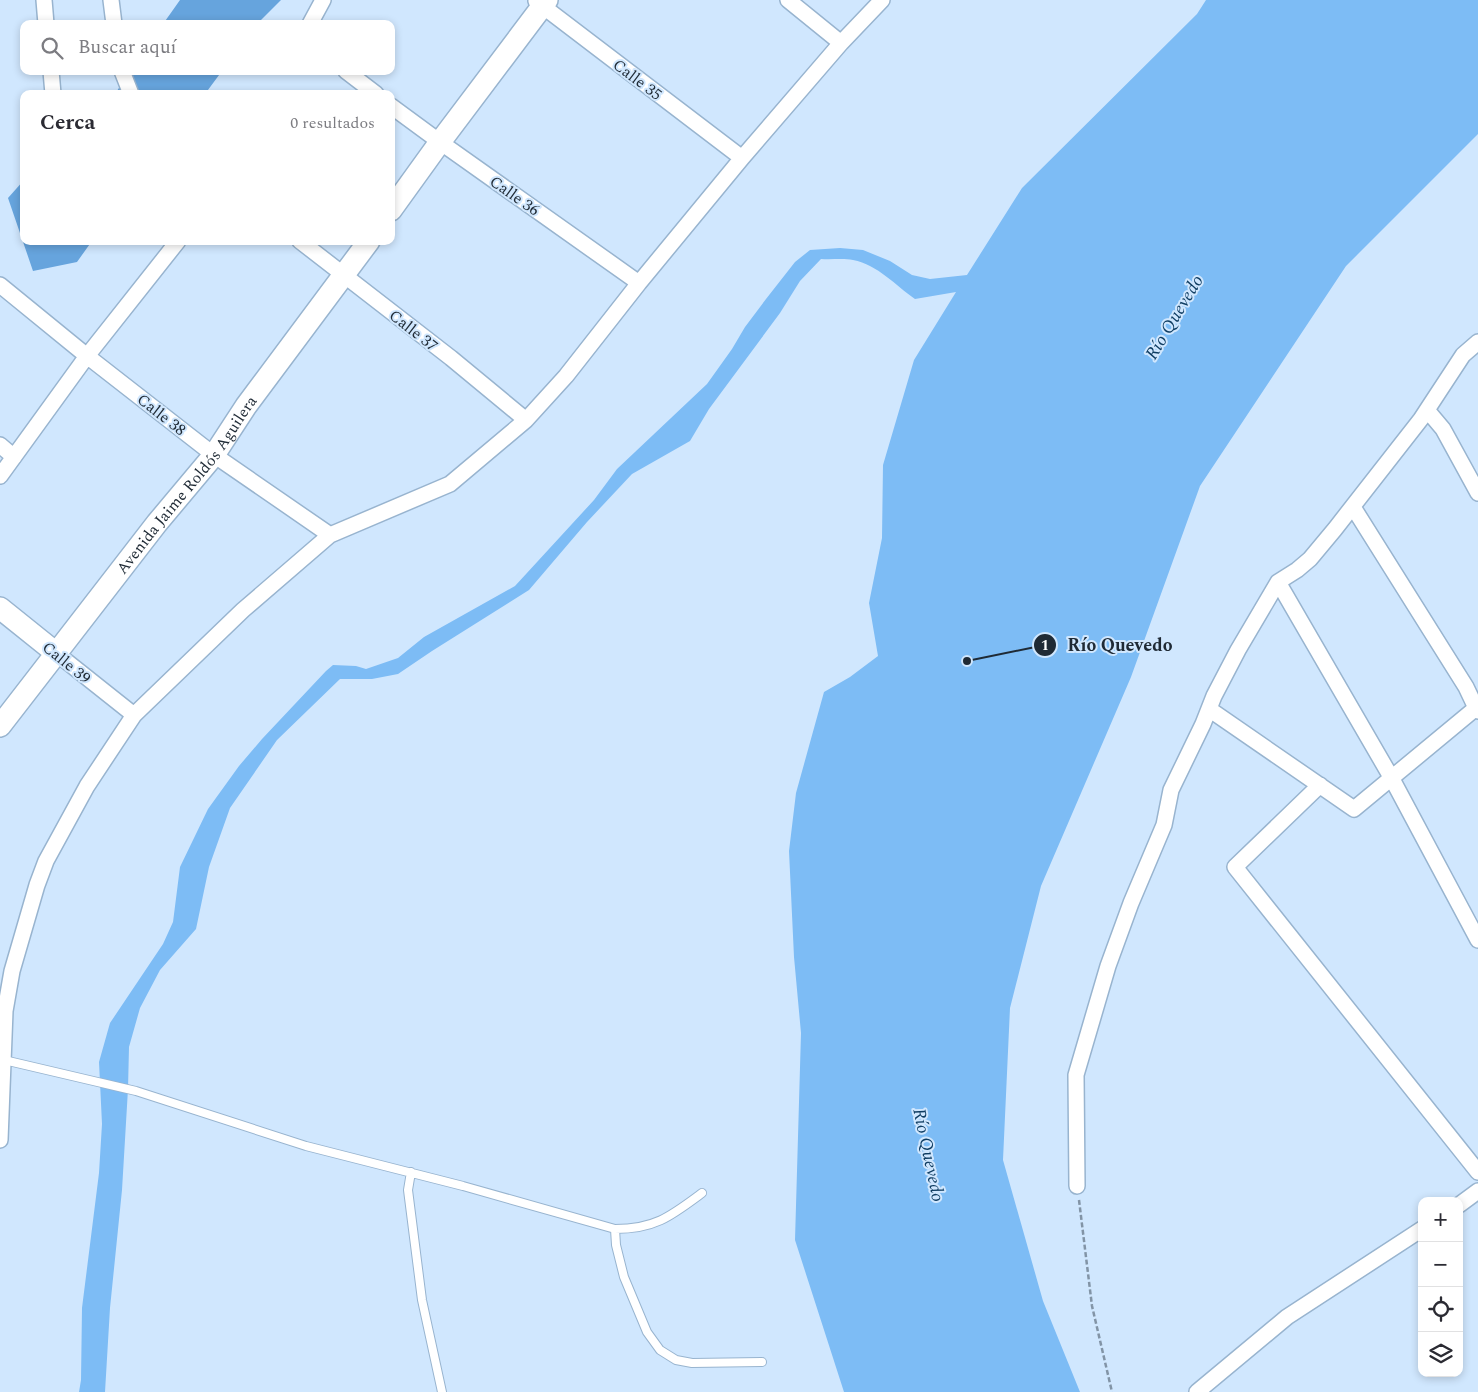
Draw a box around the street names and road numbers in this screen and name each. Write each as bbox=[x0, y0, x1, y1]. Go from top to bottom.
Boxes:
street label: Calle 35 bbox=[608, 53, 667, 106]
street label: Calle 36 bbox=[484, 170, 544, 222]
street label: Calle 37 bbox=[384, 304, 443, 358]
street label: Calle 38 bbox=[132, 388, 191, 442]
street label: Avenida Jaime Roldós Aguilera bbox=[111, 390, 263, 580]
street label: Calle 39 bbox=[37, 636, 96, 690]

